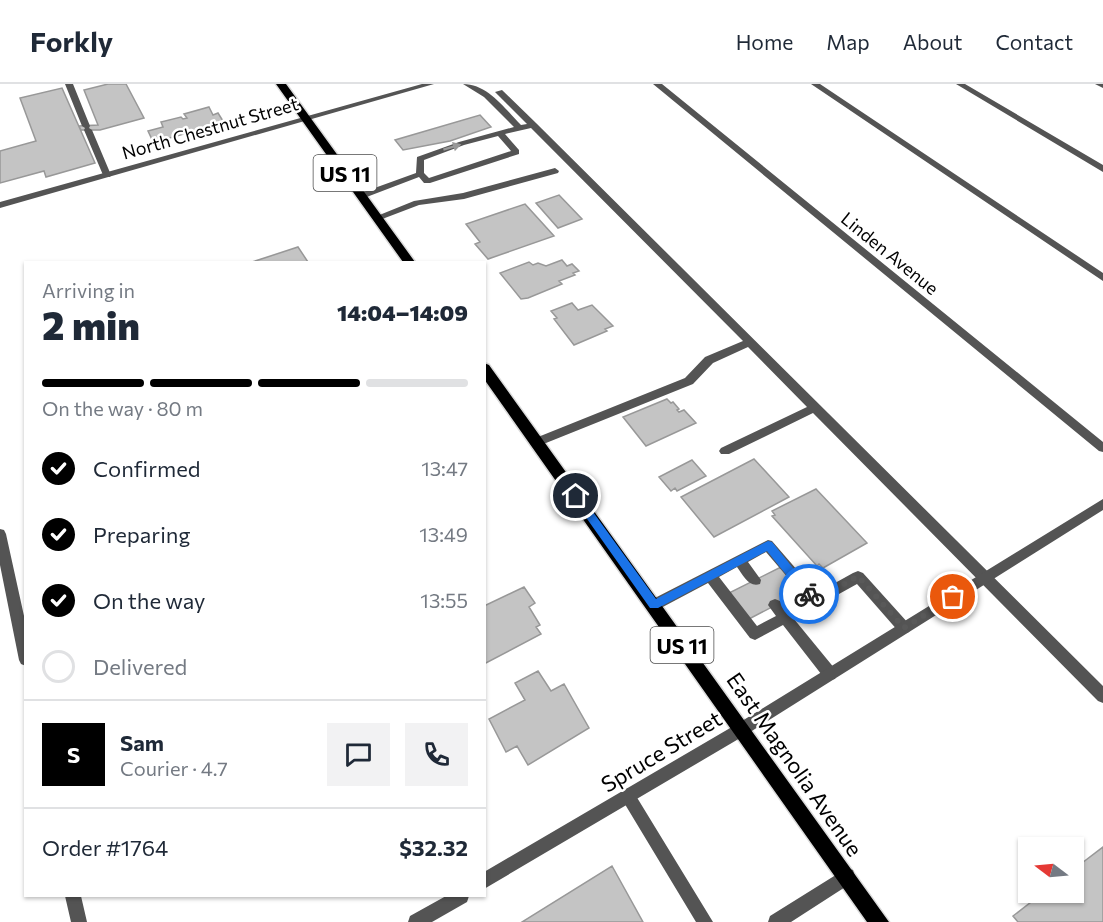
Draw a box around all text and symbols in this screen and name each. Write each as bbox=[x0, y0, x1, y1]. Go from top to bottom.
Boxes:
text: Forkly bbox=[30, 24, 113, 58]
text: Home bbox=[736, 29, 793, 54]
text: Map bbox=[826, 29, 870, 54]
text: About bbox=[903, 29, 962, 54]
text: Contact bbox=[995, 29, 1073, 54]
street label: North Chestnut Street bbox=[119, 92, 301, 164]
one-way arrow bbox=[443, 142, 461, 151]
road number: US 11 bbox=[314, 155, 376, 191]
street label: Linden Avenue bbox=[837, 207, 943, 299]
text: Arriving in bbox=[42, 278, 135, 302]
text: 14:04–14:09 bbox=[337, 299, 468, 326]
text: 2 min bbox=[42, 300, 140, 348]
text: On the way · 80 m bbox=[42, 396, 203, 420]
icon: check bbox=[42, 452, 75, 485]
text: Confirmed bbox=[93, 455, 200, 482]
text: 13:47 bbox=[421, 456, 468, 480]
pin bbox=[550, 470, 601, 521]
icon: home bbox=[559, 479, 592, 512]
icon: check bbox=[42, 518, 75, 551]
text: Preparing bbox=[93, 521, 190, 548]
text: 13:49 bbox=[419, 522, 468, 546]
courier bbox=[779, 564, 839, 624]
pin bbox=[927, 571, 978, 622]
icon: bike bbox=[793, 578, 826, 611]
icon: bag bbox=[936, 580, 969, 613]
icon: check bbox=[42, 584, 75, 617]
text: On the way bbox=[93, 587, 205, 614]
text: 13:55 bbox=[420, 588, 468, 612]
road number: US 11 bbox=[650, 627, 714, 663]
text: Delivered bbox=[93, 653, 187, 680]
street label: East Magnolia Avenue bbox=[721, 667, 869, 861]
street label: Spruce Street bbox=[596, 704, 726, 798]
button: chat bbox=[327, 723, 390, 786]
button: phone bbox=[405, 723, 468, 786]
text: Sam bbox=[120, 729, 164, 756]
text: S bbox=[67, 741, 80, 768]
text: Courier · 4.7 bbox=[120, 756, 228, 780]
text: Order #1764 bbox=[42, 834, 168, 861]
text: $32.32 bbox=[399, 834, 468, 861]
north arrow bbox=[1018, 837, 1084, 903]
map controls bbox=[1018, 837, 1084, 903]

